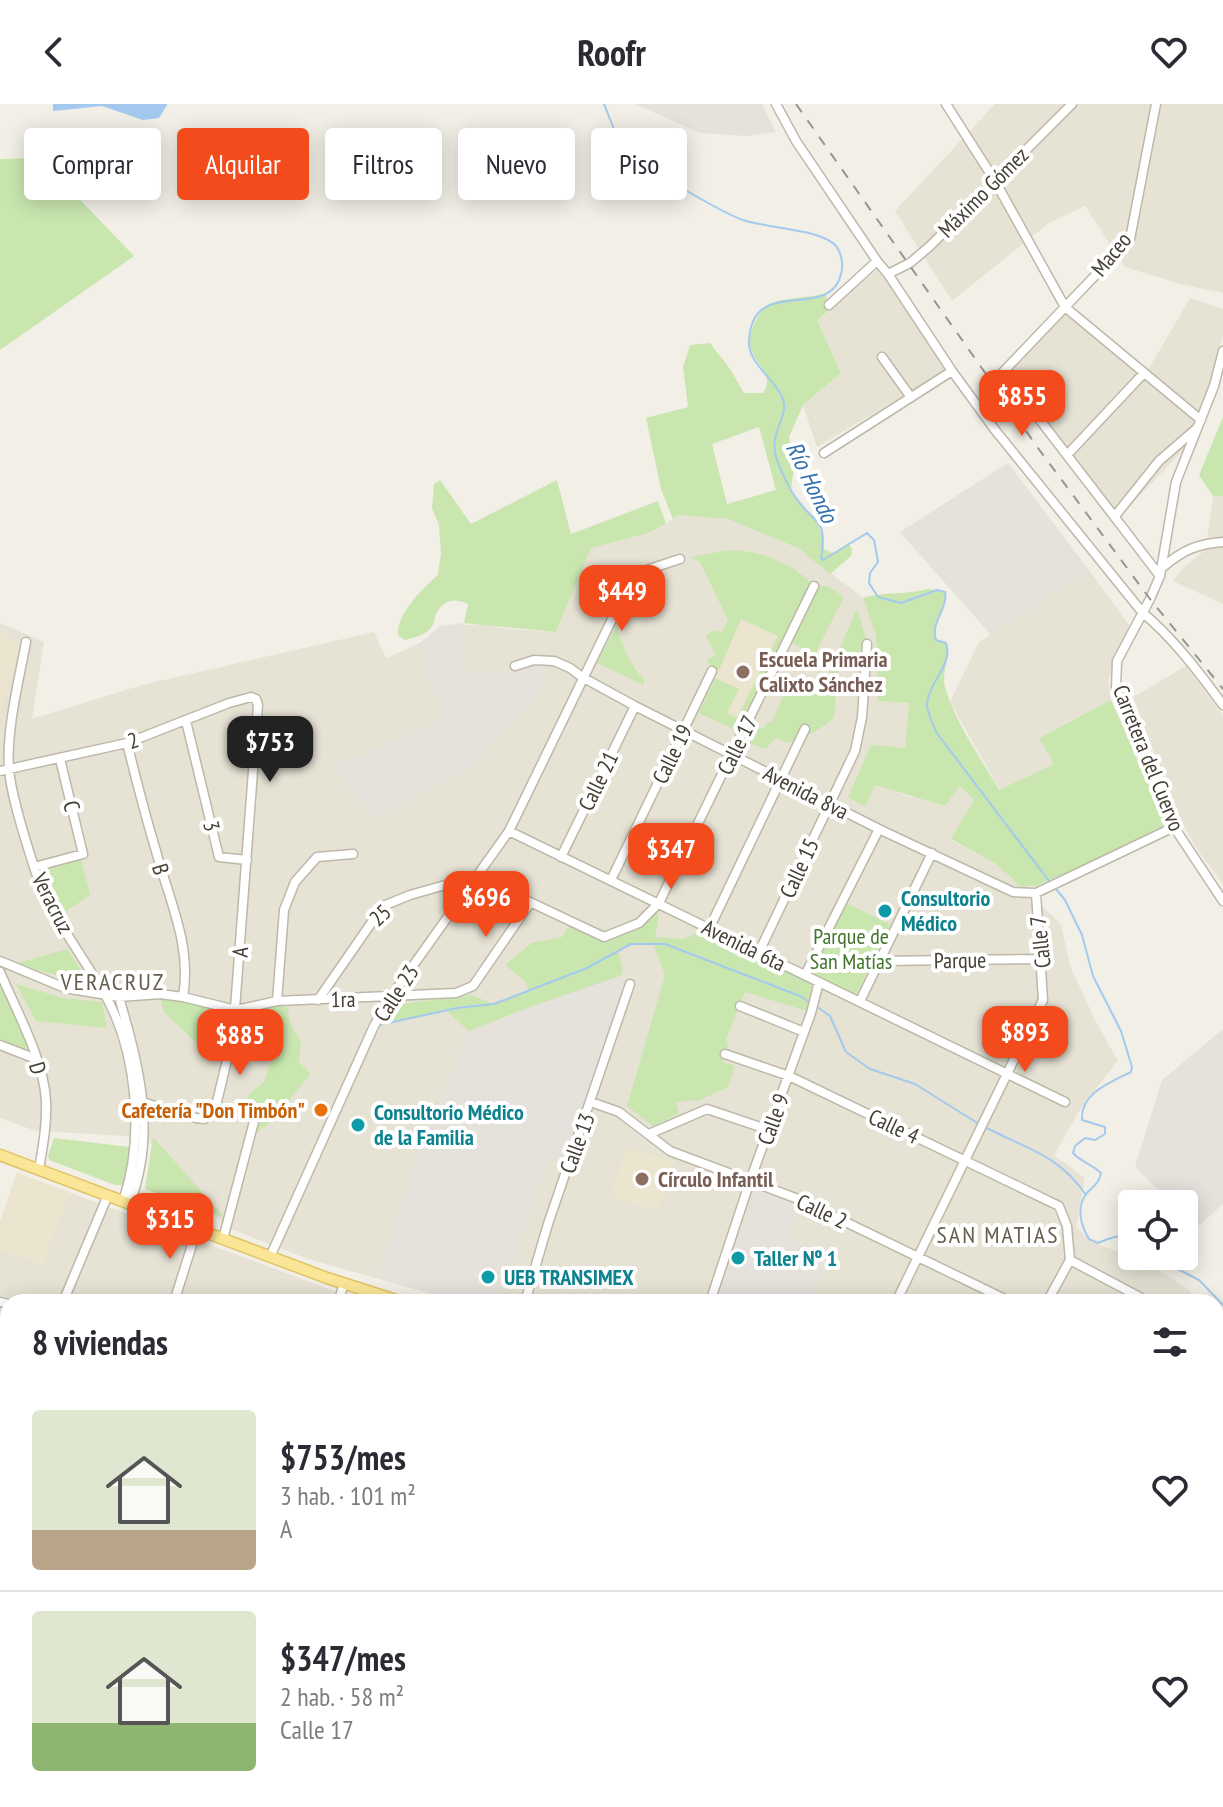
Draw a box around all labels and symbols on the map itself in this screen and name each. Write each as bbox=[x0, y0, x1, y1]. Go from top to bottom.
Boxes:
street label: Máximo Gómez bbox=[932, 141, 1034, 243]
street label: Maceo bbox=[1085, 226, 1137, 282]
pin: $855 bbox=[975, 370, 1069, 438]
water label: Río Hondo bbox=[779, 436, 846, 529]
pin: $449 bbox=[575, 565, 669, 633]
place label: Escuela Primaria Calixto Sánchez bbox=[759, 645, 888, 698]
marker: Escuela Primaria Calixto Sánchez bbox=[734, 663, 752, 681]
street label: Carretera del Cuervo bbox=[1107, 681, 1191, 835]
street label: Calle 17 bbox=[711, 711, 763, 779]
pin: $753 bbox=[223, 716, 317, 784]
street label: Calle 19 bbox=[646, 720, 698, 788]
street label: 2 bbox=[124, 725, 142, 755]
street label: Calle 21 bbox=[572, 747, 624, 815]
street label: Avenida 8va bbox=[759, 759, 853, 825]
street label: C bbox=[57, 798, 87, 814]
street label: 3 bbox=[197, 818, 227, 834]
pin: $347 bbox=[624, 823, 718, 891]
street label: Calle 15 bbox=[773, 834, 825, 902]
street label: B bbox=[146, 860, 176, 878]
street label: Veracruz bbox=[25, 867, 80, 938]
pin: $696 bbox=[439, 871, 533, 939]
place label: Consultorio Médico bbox=[901, 884, 991, 937]
street label: 25 bbox=[363, 898, 397, 932]
marker: Consultorio Médico bbox=[876, 902, 894, 920]
street label: Avenida 6ta bbox=[698, 913, 790, 977]
street label: Calle 7 bbox=[1023, 914, 1057, 970]
park label: Parque de San Matías bbox=[810, 922, 892, 975]
street label: A bbox=[226, 945, 254, 958]
street label: Parque bbox=[934, 946, 986, 974]
street label: Calle 23 bbox=[367, 959, 425, 1027]
district label: VERACRUZ bbox=[60, 966, 165, 997]
street label: 1ra bbox=[330, 985, 356, 1013]
pin: $893 bbox=[978, 1006, 1072, 1074]
pin: $885 bbox=[193, 1009, 287, 1077]
street label: D bbox=[23, 1059, 53, 1077]
street label: Calle 9 bbox=[751, 1090, 795, 1148]
place label: Cafetería "Don Timbón" bbox=[121, 1096, 305, 1124]
place label: Consultorio Médico de la Familia bbox=[374, 1098, 524, 1151]
marker: Cafetería "Don Timbón" bbox=[312, 1101, 330, 1119]
street label: Calle 4 bbox=[864, 1102, 924, 1150]
street label: Calle 13 bbox=[553, 1109, 601, 1177]
marker: Consultorio Médico de la Familia bbox=[349, 1116, 367, 1134]
place label: Círculo Infantil bbox=[658, 1165, 774, 1193]
marker: Círculo Infantil bbox=[633, 1170, 651, 1188]
street label: Calle 2 bbox=[792, 1187, 852, 1235]
pin: $315 bbox=[123, 1193, 217, 1261]
district label: SAN MATIAS bbox=[937, 1219, 1059, 1250]
place label: Taller Nº 1 bbox=[754, 1244, 837, 1272]
marker: Taller Nº 1 bbox=[729, 1249, 747, 1267]
place label: UEB TRANSIMEX bbox=[504, 1263, 634, 1291]
marker: UEB TRANSIMEX bbox=[479, 1268, 497, 1286]

